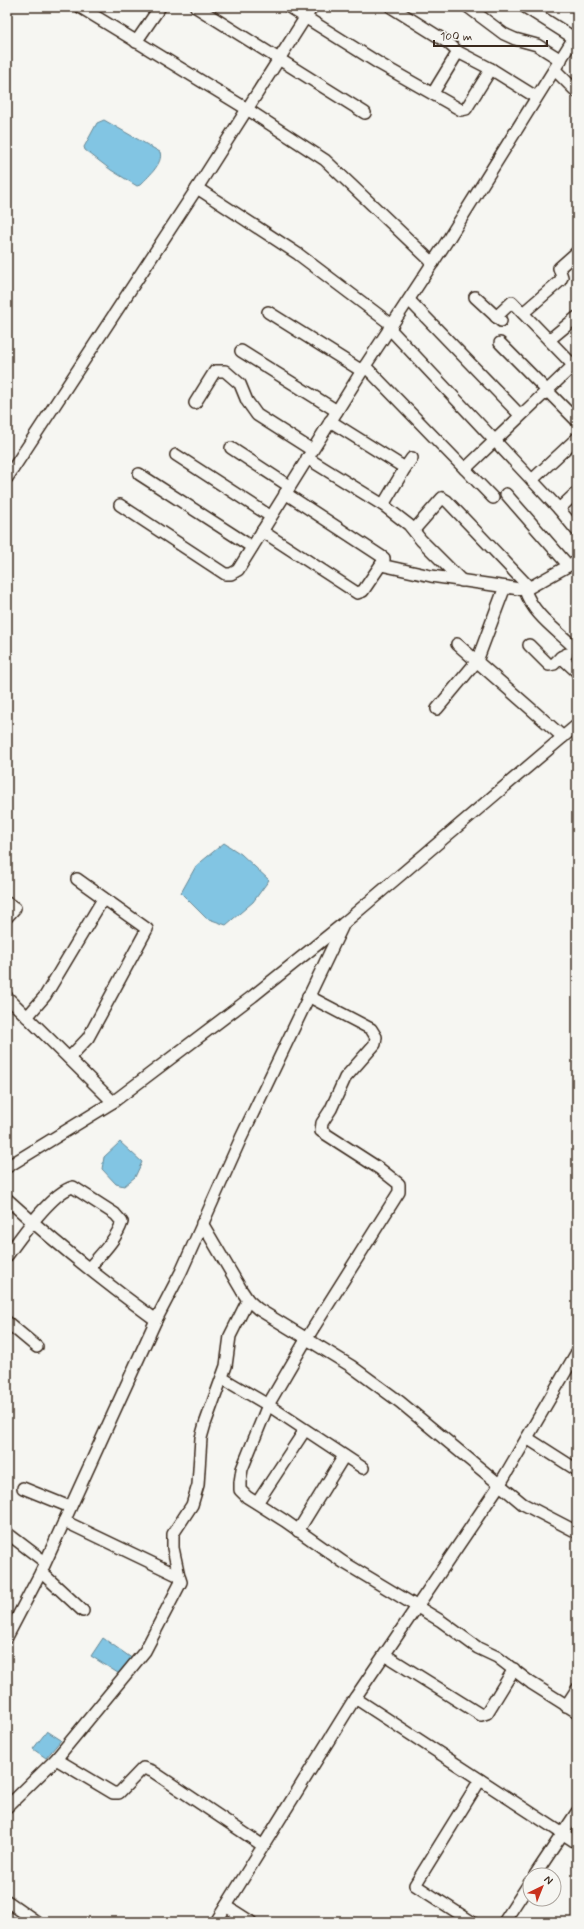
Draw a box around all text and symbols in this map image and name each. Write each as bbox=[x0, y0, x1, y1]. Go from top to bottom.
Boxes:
scale bar bbox=[434, 22, 547, 48]
text: 100 m bbox=[440, 29, 472, 45]
north arrow bbox=[522, 1867, 562, 1907]
text: N bbox=[541, 1873, 556, 1888]

